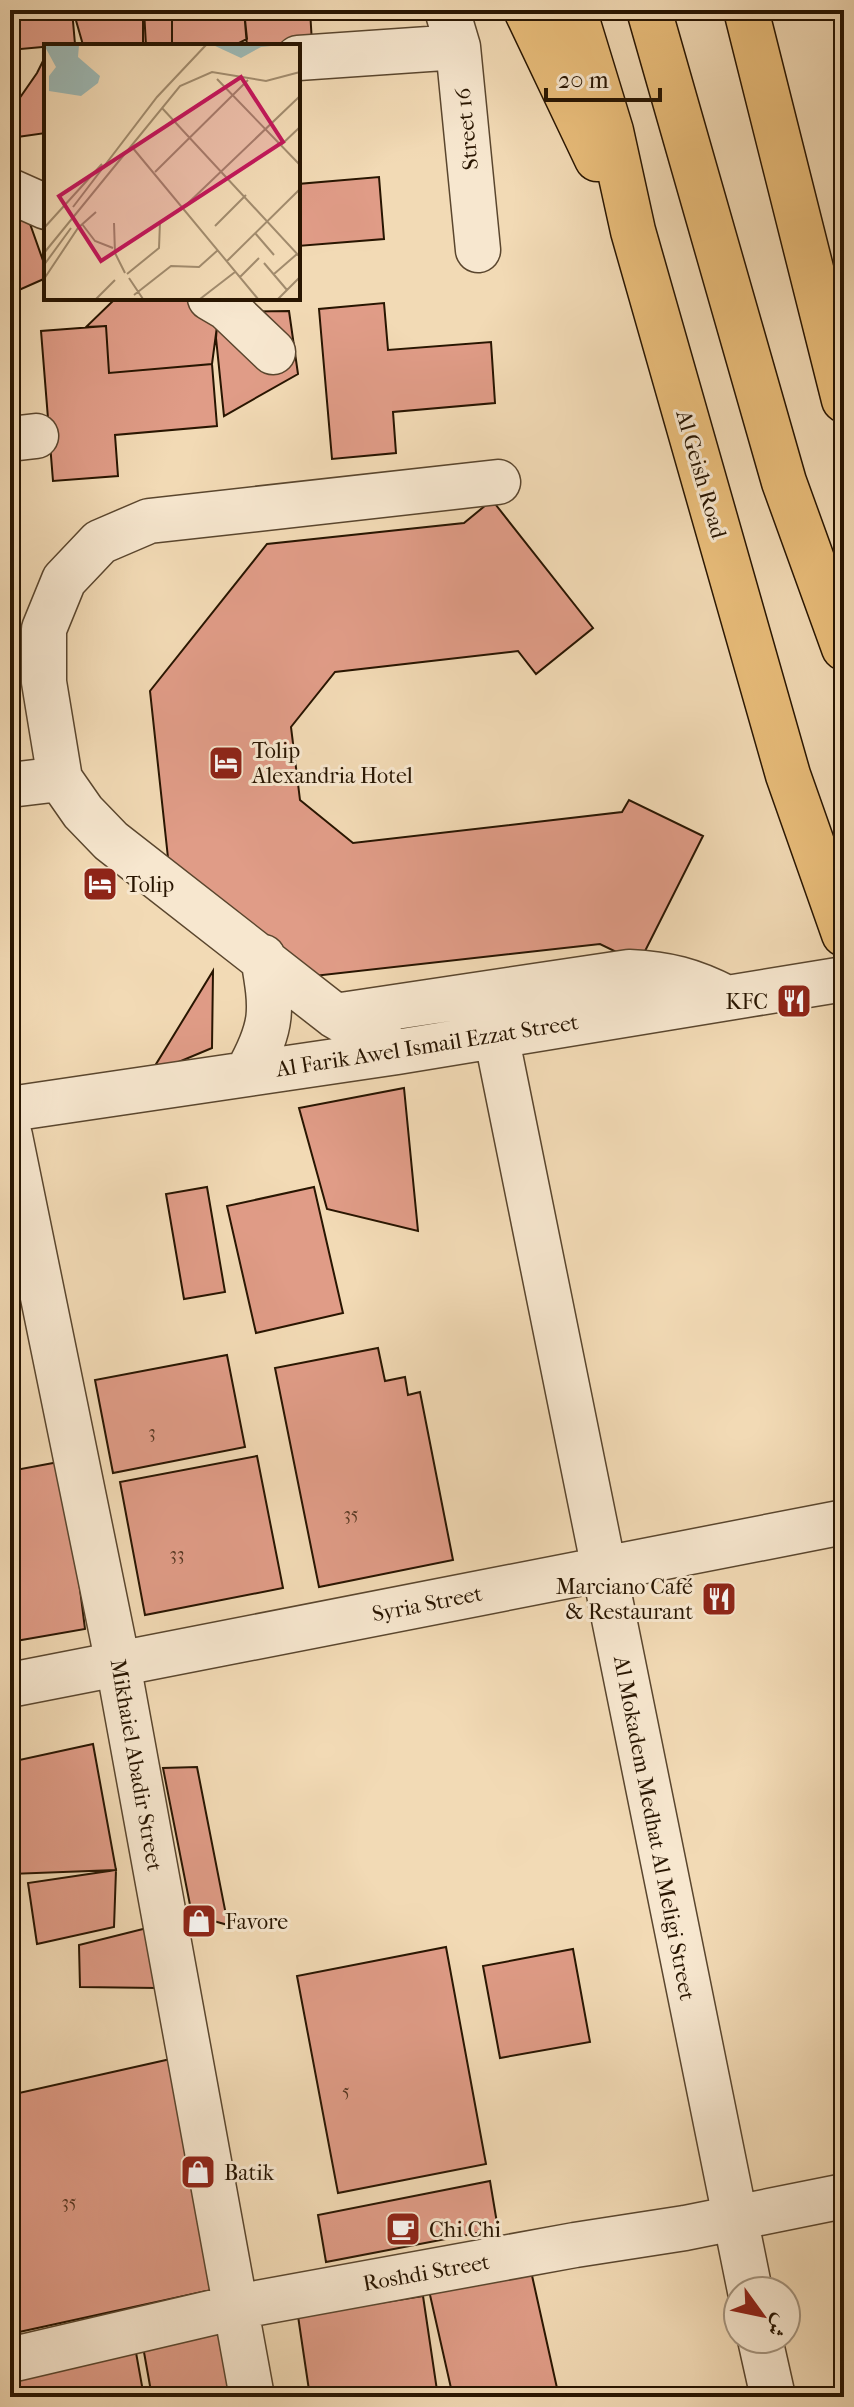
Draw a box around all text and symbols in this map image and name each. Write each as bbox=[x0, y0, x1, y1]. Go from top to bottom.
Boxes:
inset map bbox=[44, 44, 300, 300]
scale bar bbox=[546, 52, 660, 102]
text: 20 m bbox=[558, 66, 609, 94]
street label: Street 16 bbox=[450, 86, 484, 171]
street label: Al Geish Road bbox=[670, 406, 732, 542]
place label: Tolip Alexandria Hotel bbox=[251, 738, 413, 789]
hotel icon: Tolip Alexandria Hotel bbox=[207, 744, 245, 782]
hotel icon: Tolip bbox=[81, 865, 119, 903]
place label: Tolip bbox=[126, 872, 174, 898]
restaurant icon: KFC bbox=[775, 982, 813, 1020]
place label: KFC bbox=[725, 989, 768, 1015]
street label: Al Farik Awel Ismail Ezzat Street bbox=[273, 1009, 580, 1083]
house number: 3 bbox=[148, 1422, 156, 1443]
house number: 35 bbox=[343, 1504, 359, 1525]
house number: 33 bbox=[170, 1544, 184, 1565]
place label: Marciano Café & Restaurant bbox=[556, 1574, 693, 1625]
restaurant icon: Marciano Café & Restaurant bbox=[700, 1580, 738, 1618]
street label: Syria Street bbox=[370, 1581, 485, 1627]
street label: Al Mokadem Medhat Al Meligi Street bbox=[608, 1653, 700, 2003]
street label: Mikhaiel Abadir Street bbox=[105, 1657, 168, 1873]
shop icon: Favore bbox=[180, 1902, 218, 1940]
place label: Favore bbox=[225, 1909, 288, 1935]
house number: 5 bbox=[342, 2081, 350, 2102]
shop icon: Batik bbox=[179, 2153, 217, 2191]
place label: Batik bbox=[224, 2160, 275, 2186]
house number: 35 bbox=[61, 2192, 77, 2213]
cafe icon: Chi Chi bbox=[384, 2210, 422, 2248]
place label: Chi Chi bbox=[429, 2217, 502, 2243]
street label: Roshdi Street bbox=[361, 2249, 492, 2297]
north arrow bbox=[722, 2275, 802, 2355]
text: ش bbox=[761, 2309, 795, 2342]

